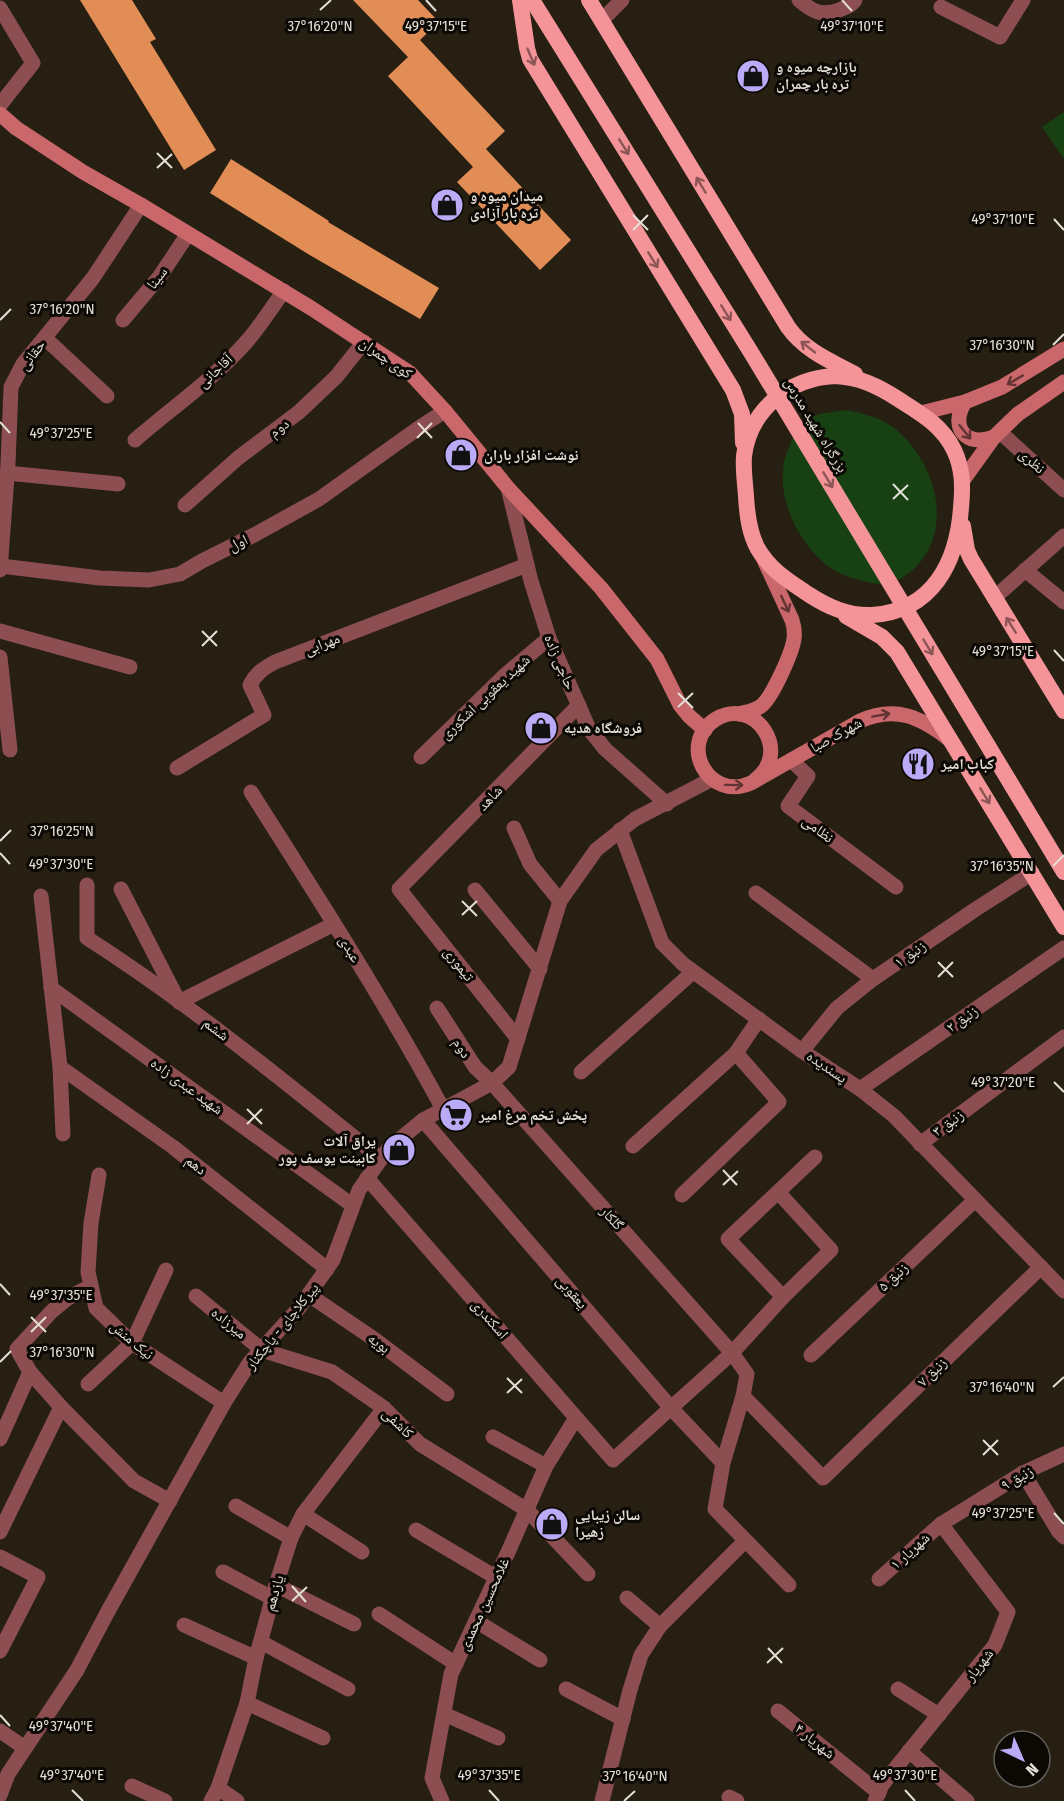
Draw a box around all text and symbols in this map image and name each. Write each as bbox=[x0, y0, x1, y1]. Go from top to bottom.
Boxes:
text: 37°16'20"N bbox=[287, 17, 353, 35]
text: 49°37'15"E bbox=[405, 17, 467, 35]
text: 49°37'10"E bbox=[820, 17, 884, 35]
one-way arrow bbox=[526, 47, 537, 66]
shop icon: بازارچه میوه و تره بار چمران bbox=[735, 58, 771, 94]
place label: بازارچه میوه و تره بار چمران bbox=[776, 58, 857, 93]
one-way arrow bbox=[618, 138, 630, 155]
one-way arrow bbox=[695, 177, 707, 194]
shop icon: میدان میوه و تره بار آزادی bbox=[429, 187, 465, 223]
place label: میدان میوه و تره بار آزادی bbox=[470, 187, 543, 222]
text: 49°37'10"E bbox=[971, 210, 1035, 228]
one-way arrow bbox=[648, 251, 660, 268]
street label: سینا bbox=[143, 263, 171, 293]
text: 37°16'20"N bbox=[29, 300, 95, 318]
one-way arrow bbox=[721, 304, 733, 321]
street label: کوی چمران bbox=[356, 333, 416, 383]
street label: حقانی bbox=[15, 336, 50, 374]
text: 37°16'30"N bbox=[969, 336, 1035, 354]
one-way arrow bbox=[800, 341, 816, 353]
street label: آقاجانی bbox=[194, 349, 238, 392]
street label: بزرگراه شهید مدرس bbox=[780, 374, 852, 476]
one-way arrow bbox=[1006, 375, 1024, 386]
street label: دوم bbox=[265, 415, 293, 442]
text: 49°37'25"E bbox=[29, 424, 93, 442]
one-way arrow bbox=[958, 424, 971, 440]
shop icon: نوشت افزار باران bbox=[443, 437, 479, 473]
street label: نظری bbox=[1015, 445, 1049, 478]
place label: نوشت افزار باران bbox=[484, 446, 578, 464]
one-way arrow bbox=[822, 471, 834, 488]
street label: اول bbox=[225, 531, 251, 556]
one-way arrow bbox=[780, 594, 792, 612]
one-way arrow bbox=[1005, 617, 1017, 634]
street label: مهرابی bbox=[302, 629, 343, 660]
street label: حاجی زاده bbox=[539, 632, 580, 693]
one-way arrow bbox=[923, 638, 935, 655]
text: 49°37'15"E bbox=[972, 642, 1034, 660]
street label: شهید یعقوبی اشکوری bbox=[436, 651, 534, 744]
one-way arrow bbox=[870, 709, 890, 720]
shop icon: فروشگاه هدیه bbox=[523, 710, 559, 746]
street label: شهرک صبا bbox=[807, 713, 865, 756]
place label: فروشگاه هدیه bbox=[564, 719, 642, 737]
restaurant icon: کباب امیر bbox=[900, 746, 936, 782]
place label: کباب امیر bbox=[940, 755, 995, 773]
one-way arrow bbox=[723, 779, 743, 791]
street label: شاهد bbox=[474, 781, 506, 814]
one-way arrow bbox=[979, 787, 991, 804]
street label: نظامی bbox=[798, 811, 837, 847]
text: 37°16'25"N bbox=[30, 822, 94, 840]
text: 49°37'30"E bbox=[29, 855, 93, 873]
text: 37°16'35"N bbox=[970, 857, 1034, 875]
street label: عبدی bbox=[334, 932, 365, 967]
street label: زنبق ۱ bbox=[891, 937, 930, 972]
street label: تیموری bbox=[439, 943, 478, 986]
street label: زنبق ۲ bbox=[943, 1002, 982, 1037]
street label: ششم bbox=[199, 1013, 233, 1045]
street label: دوم bbox=[448, 1035, 475, 1062]
street label: پسندیده bbox=[803, 1047, 851, 1087]
street label: شهید عبدی زاده bbox=[147, 1054, 227, 1119]
text: 49°37'20"E bbox=[971, 1073, 1035, 1091]
supermarket icon: پخش تخم مرغ امیر bbox=[438, 1097, 474, 1133]
place label: پخش تخم مرغ امیر bbox=[478, 1106, 587, 1125]
street label: زنبق ۳ bbox=[929, 1106, 968, 1141]
place label: یراق آلات کابینت یوسف پور bbox=[278, 1132, 376, 1167]
shop icon: یراق آلات کابینت یوسف پور bbox=[381, 1132, 417, 1168]
street label: دهم bbox=[181, 1151, 210, 1180]
street label: گلکار bbox=[596, 1201, 628, 1234]
street label: زنبق ۵ bbox=[874, 1259, 912, 1296]
street label: یعقوبی bbox=[552, 1272, 592, 1313]
street label: پیرکلاچای - پاچکنار bbox=[241, 1279, 323, 1374]
text: 49°37'35"E bbox=[29, 1286, 93, 1304]
street label: اسکندری bbox=[467, 1295, 512, 1343]
street label: میرزاده bbox=[208, 1303, 250, 1343]
street label: نیک منش bbox=[106, 1317, 157, 1364]
street label: بویه bbox=[364, 1329, 394, 1357]
text: 37°16'30"N bbox=[29, 1343, 95, 1361]
street label: زنبق ۷ bbox=[913, 1354, 951, 1391]
text: 37°16'40"N bbox=[969, 1378, 1035, 1396]
street label: کاشفی bbox=[378, 1404, 417, 1443]
street label: زنبق ۹ bbox=[998, 1462, 1037, 1495]
text: 49°37'25"E bbox=[971, 1504, 1035, 1522]
shop icon: سالن زیبایی زهیرا bbox=[534, 1506, 570, 1542]
place label: سالن زیبایی زهیرا bbox=[575, 1506, 640, 1541]
street label: شهریار ۱ bbox=[887, 1529, 933, 1573]
street label: غلامحسین محمدی bbox=[455, 1554, 515, 1654]
street label: یازدهم bbox=[260, 1573, 289, 1613]
street label: شهریار bbox=[960, 1645, 997, 1686]
text: 49°37'40"E bbox=[29, 1717, 93, 1735]
street label: شهریار ۴ bbox=[791, 1719, 839, 1763]
north arrow bbox=[992, 1729, 1052, 1789]
text: N bbox=[1022, 1759, 1042, 1780]
text: 49°37'40"E bbox=[40, 1766, 104, 1784]
text: 49°37'35"E bbox=[457, 1766, 521, 1784]
text: 49°37'30"E bbox=[873, 1766, 937, 1784]
text: 37°16'40"N bbox=[602, 1767, 668, 1785]

